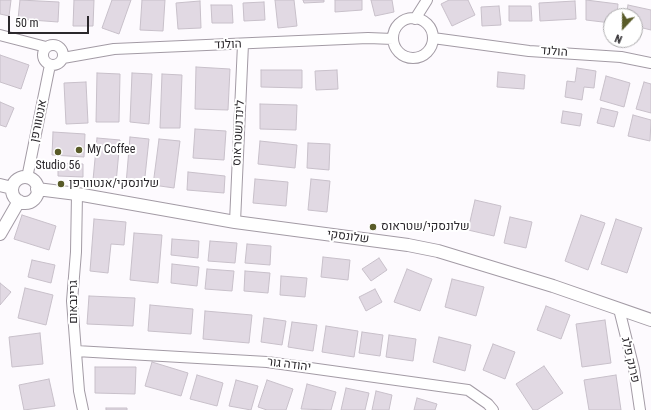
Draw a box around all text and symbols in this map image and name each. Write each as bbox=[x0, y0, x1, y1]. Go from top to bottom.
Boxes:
scale bar bbox=[10, 8, 91, 34]
north arrow bbox=[603, 8, 643, 48]
text: 50 m bbox=[15, 16, 39, 30]
text: N bbox=[613, 31, 624, 46]
street label: הולנד bbox=[214, 37, 242, 53]
street label: הולנד bbox=[540, 44, 568, 60]
street label: אנטוורפן bbox=[27, 98, 51, 144]
street label: לינדנשטראוס bbox=[230, 99, 248, 167]
place label: My Coffee bbox=[87, 143, 135, 157]
marker: My Coffee bbox=[74, 145, 84, 155]
marker: Studio 56 bbox=[53, 147, 63, 157]
place label: Studio 56 bbox=[36, 159, 80, 173]
place label: שלונסקי/אנטוורפן bbox=[69, 177, 159, 191]
marker: שלונסקי/אנטוורפן bbox=[56, 179, 66, 189]
place label: שלונסקי/שטראוס bbox=[381, 220, 469, 234]
marker: שלונסקי/שטראוס bbox=[368, 222, 378, 232]
street label: שלונסקי bbox=[326, 227, 370, 247]
street label: גרינבאום bbox=[67, 280, 81, 324]
street label: פרנק פלג bbox=[618, 336, 642, 384]
street label: יהודה גור bbox=[266, 355, 312, 375]

